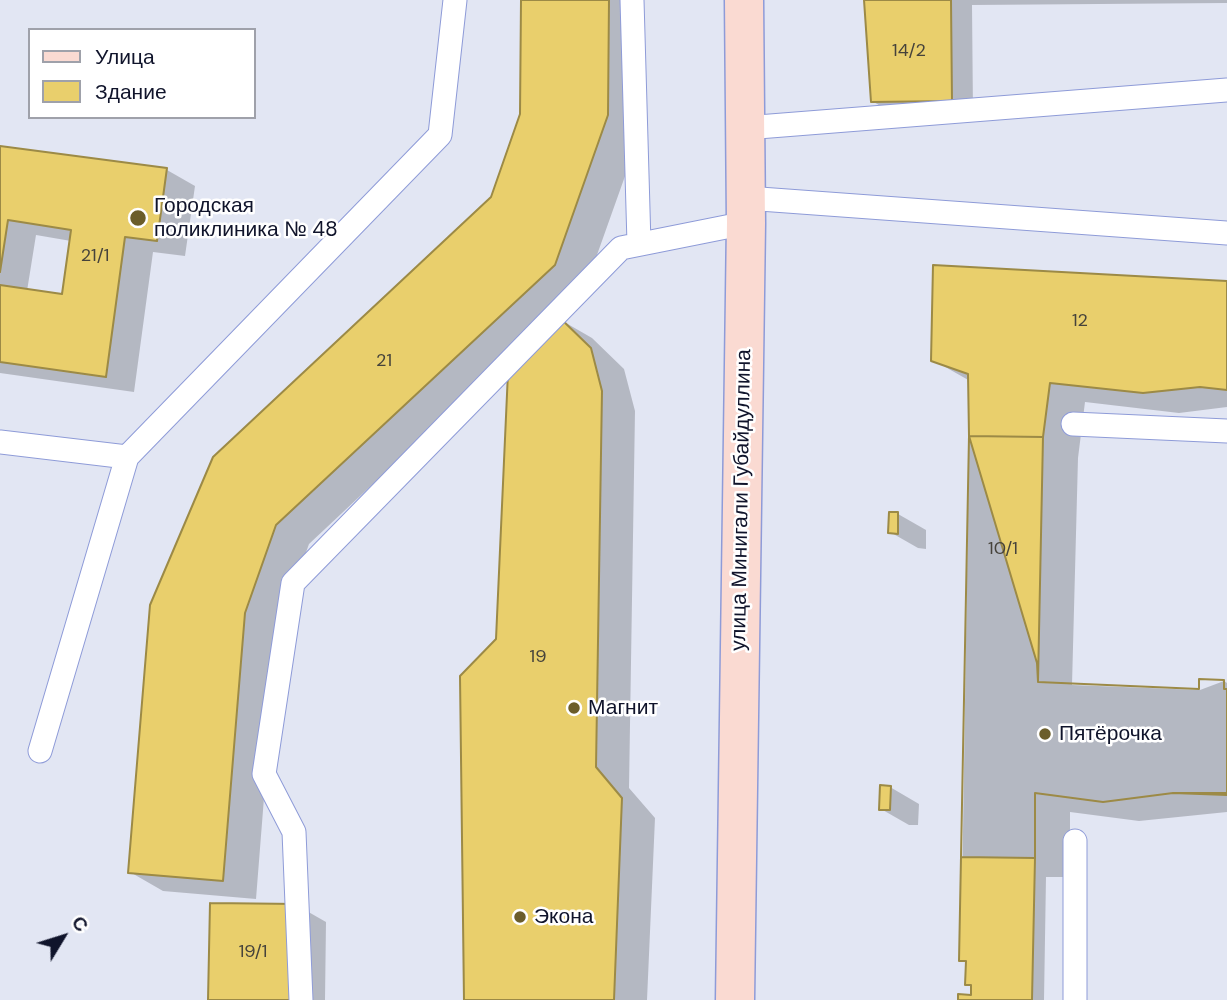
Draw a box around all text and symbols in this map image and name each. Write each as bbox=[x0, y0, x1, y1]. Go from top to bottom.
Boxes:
legend bbox=[28, 28, 256, 119]
house number: 14/2 bbox=[892, 40, 926, 62]
text: Улица bbox=[95, 43, 155, 71]
text: Здание bbox=[95, 78, 167, 106]
place label: Городская поликлиника № 48 bbox=[154, 193, 338, 243]
marker: Городская поликлиника № 48 bbox=[128, 208, 148, 228]
house number: 21/1 bbox=[81, 245, 109, 267]
house number: 12 bbox=[1072, 310, 1088, 332]
street label: улица Минигали Губайдуллина bbox=[727, 349, 757, 651]
house number: 21 bbox=[376, 350, 392, 372]
house number: 10/1 bbox=[988, 538, 1018, 560]
house number: 19 bbox=[530, 646, 546, 668]
place label: Магнит bbox=[588, 695, 658, 721]
marker: Магнит bbox=[566, 700, 582, 716]
place label: Пятёрочка bbox=[1059, 721, 1162, 747]
marker: Пятёрочка bbox=[1037, 726, 1053, 742]
north arrow bbox=[28, 902, 98, 972]
place label: Экона bbox=[534, 904, 593, 930]
marker: Экона bbox=[512, 909, 528, 925]
text: С bbox=[66, 911, 94, 937]
house number: 19/1 bbox=[239, 941, 267, 963]

